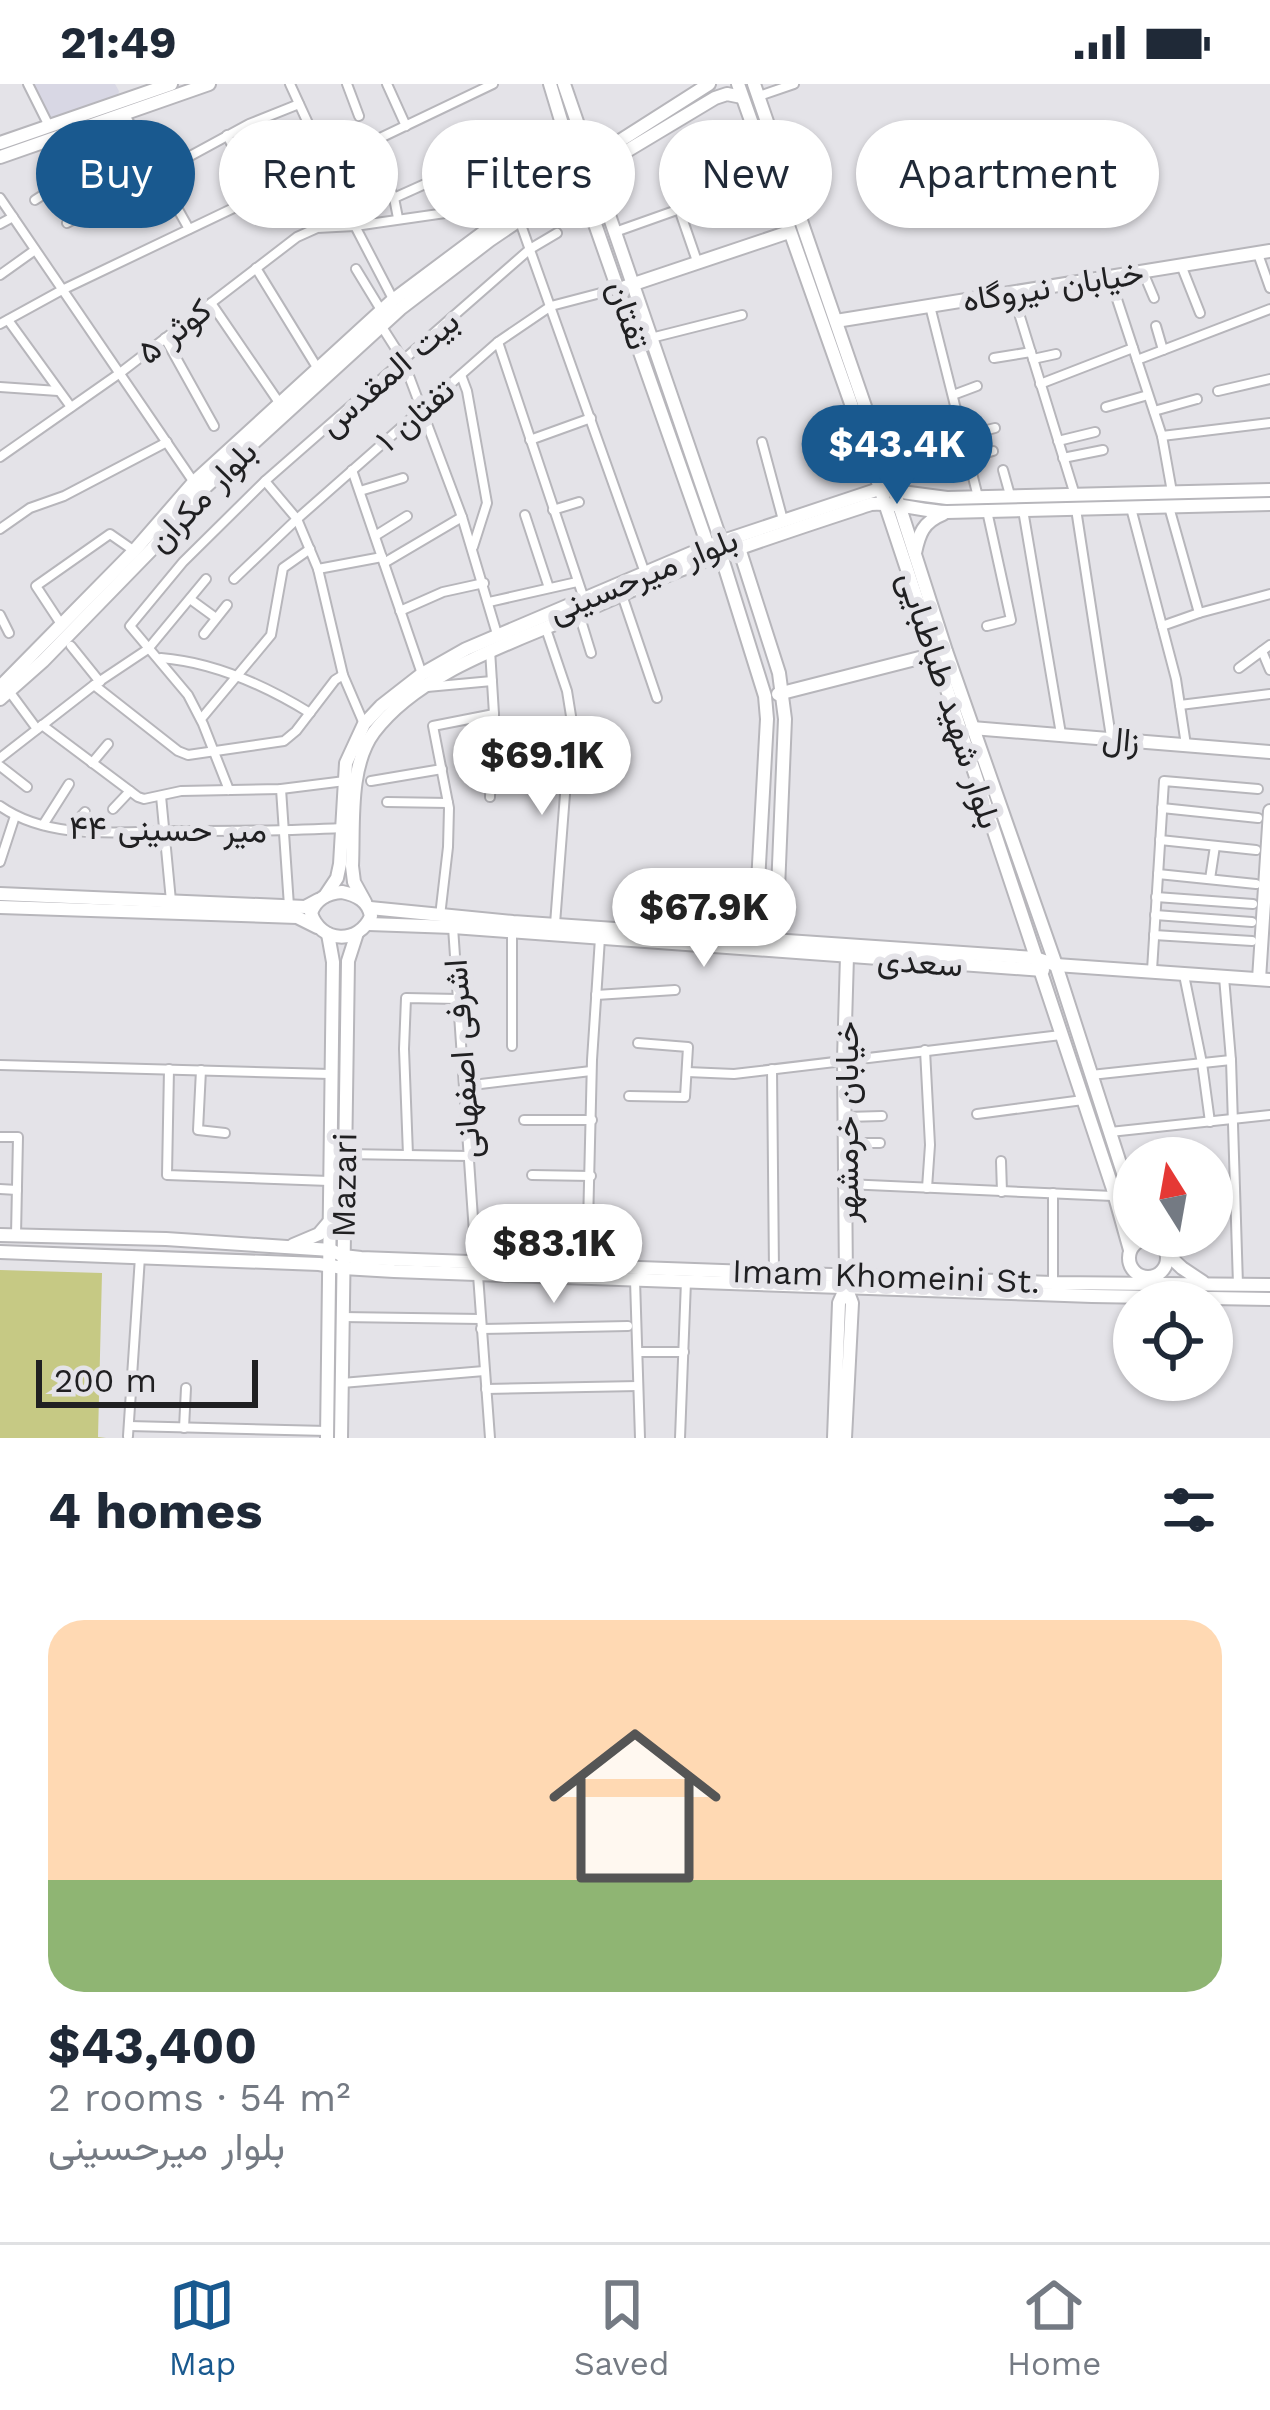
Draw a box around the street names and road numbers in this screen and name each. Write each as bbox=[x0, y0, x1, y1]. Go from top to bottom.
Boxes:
street label: خیابان نیروگاه bbox=[960, 252, 1146, 321]
street label: تفتان bbox=[599, 275, 659, 355]
street label: کوثر ۵ bbox=[129, 290, 219, 373]
street label: بیت المقدس bbox=[311, 302, 467, 444]
street label: تفتان ۱ bbox=[368, 370, 462, 460]
street label: بلوار مکران bbox=[139, 432, 265, 561]
street label: بلوار میرحسینی bbox=[543, 519, 744, 632]
street label: بلوار شهید طباطبایی bbox=[889, 567, 1010, 834]
street label: زال bbox=[1100, 718, 1142, 761]
street label: میر حسینی ۴۴ bbox=[69, 808, 267, 851]
street label: سعدی bbox=[876, 940, 964, 984]
street label: اشرفی اصفهانی bbox=[436, 958, 489, 1160]
street label: خیابان خرمشهر bbox=[827, 1021, 867, 1224]
street label: Mazari bbox=[324, 1132, 364, 1238]
street label: Imam Khomeini St. bbox=[732, 1251, 1040, 1301]

